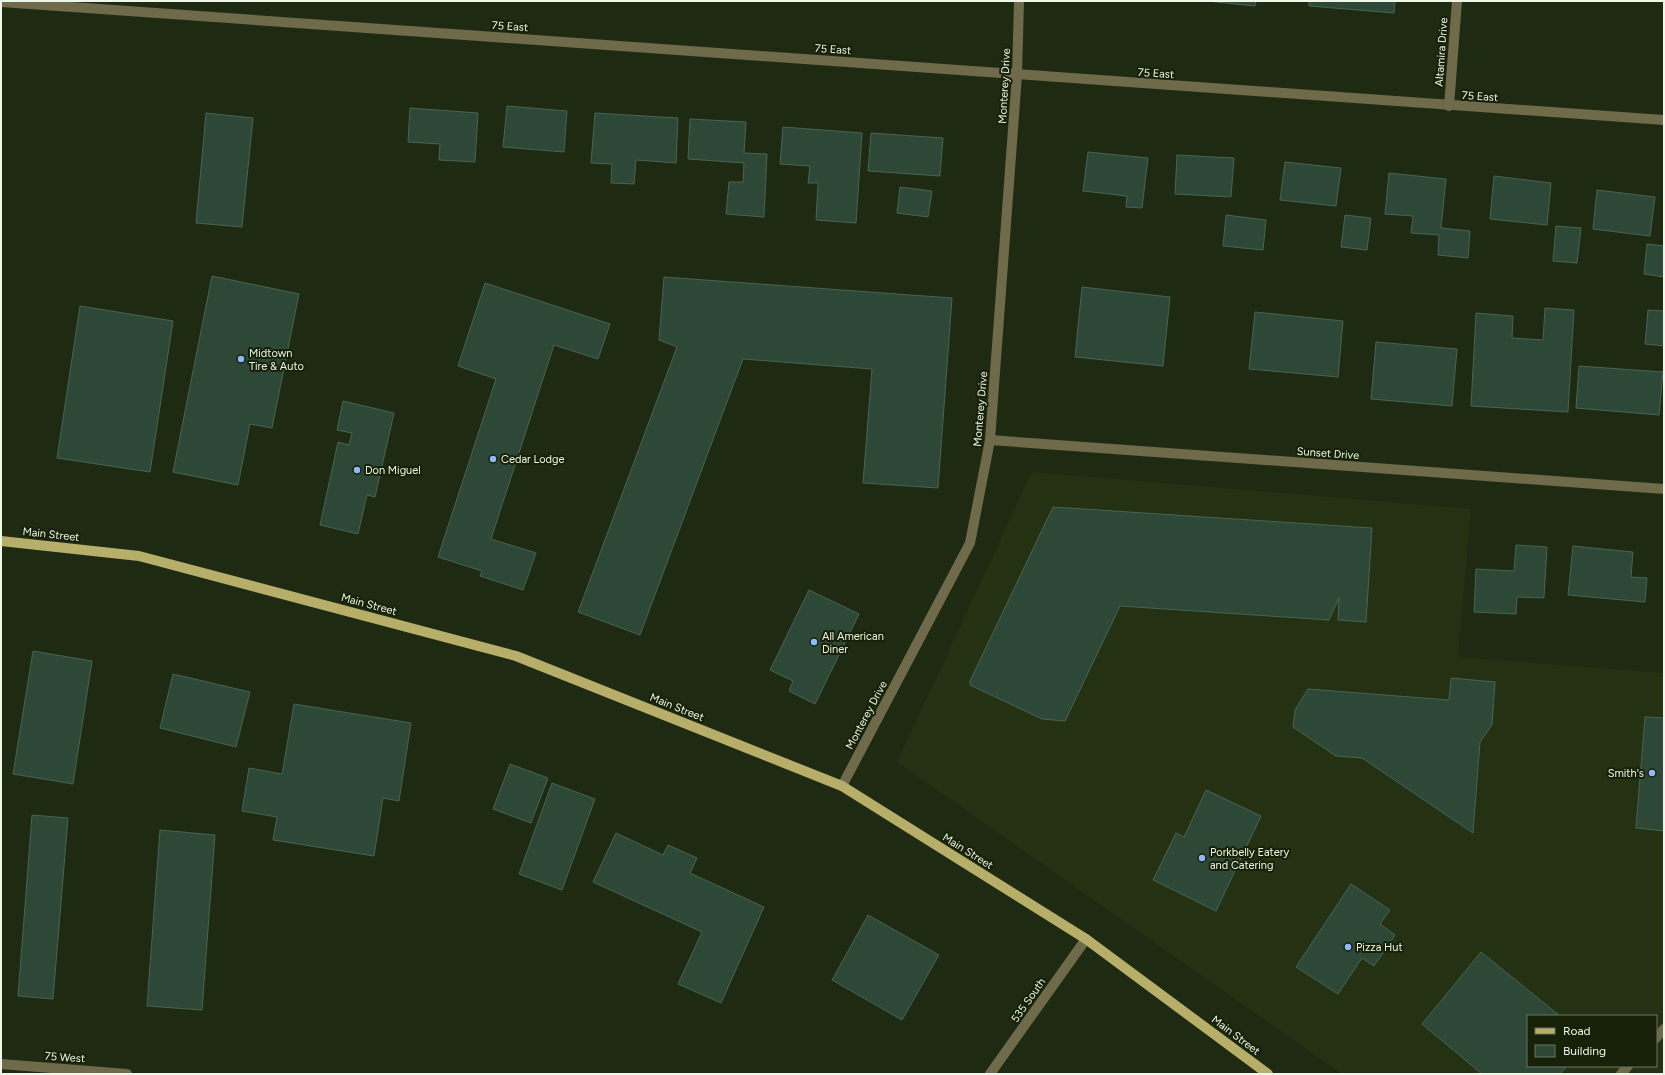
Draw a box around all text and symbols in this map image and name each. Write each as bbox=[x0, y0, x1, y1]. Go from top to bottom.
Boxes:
street label: Altamira Drive bbox=[1433, 17, 1450, 87]
street label: 75 East bbox=[491, 19, 529, 34]
street label: 75 East bbox=[814, 42, 852, 57]
street label: Monterey Drive bbox=[996, 48, 1013, 124]
street label: 75 East bbox=[1137, 66, 1175, 81]
street label: 75 East bbox=[1461, 89, 1499, 104]
place label: Midtown Tire & Auto bbox=[249, 347, 304, 373]
marker: Midtown Tire & Auto bbox=[236, 354, 246, 364]
street label: Monterey Drive bbox=[971, 371, 990, 447]
street label: Sunset Drive bbox=[1296, 445, 1360, 462]
place label: Cedar Lodge bbox=[501, 453, 564, 466]
marker: Cedar Lodge bbox=[488, 454, 498, 464]
place label: Don Miguel bbox=[365, 464, 421, 477]
marker: Don Miguel bbox=[352, 465, 362, 475]
street label: Main Street bbox=[22, 525, 80, 544]
street label: Main Street bbox=[340, 591, 398, 618]
place label: All American Diner bbox=[822, 630, 884, 656]
marker: All American Diner bbox=[809, 637, 819, 647]
street label: Monterey Drive bbox=[843, 679, 890, 752]
street label: Main Street bbox=[648, 691, 706, 724]
place label: Smith's bbox=[1608, 767, 1644, 780]
marker: Smith's bbox=[1647, 768, 1657, 778]
street label: Main Street bbox=[940, 831, 995, 872]
place label: Porkbelly Eatery and Catering bbox=[1210, 846, 1289, 872]
marker: Porkbelly Eatery and Catering bbox=[1197, 853, 1207, 863]
place label: Pizza Hut bbox=[1356, 941, 1403, 954]
marker: Pizza Hut bbox=[1343, 942, 1353, 952]
street label: 535 South bbox=[1008, 976, 1048, 1025]
street label: Main Street bbox=[1209, 1013, 1262, 1058]
legend bbox=[1527, 1015, 1657, 1067]
text: Road bbox=[1563, 1024, 1591, 1038]
text: Building bbox=[1563, 1044, 1606, 1058]
street label: 75 West bbox=[44, 1050, 86, 1065]

